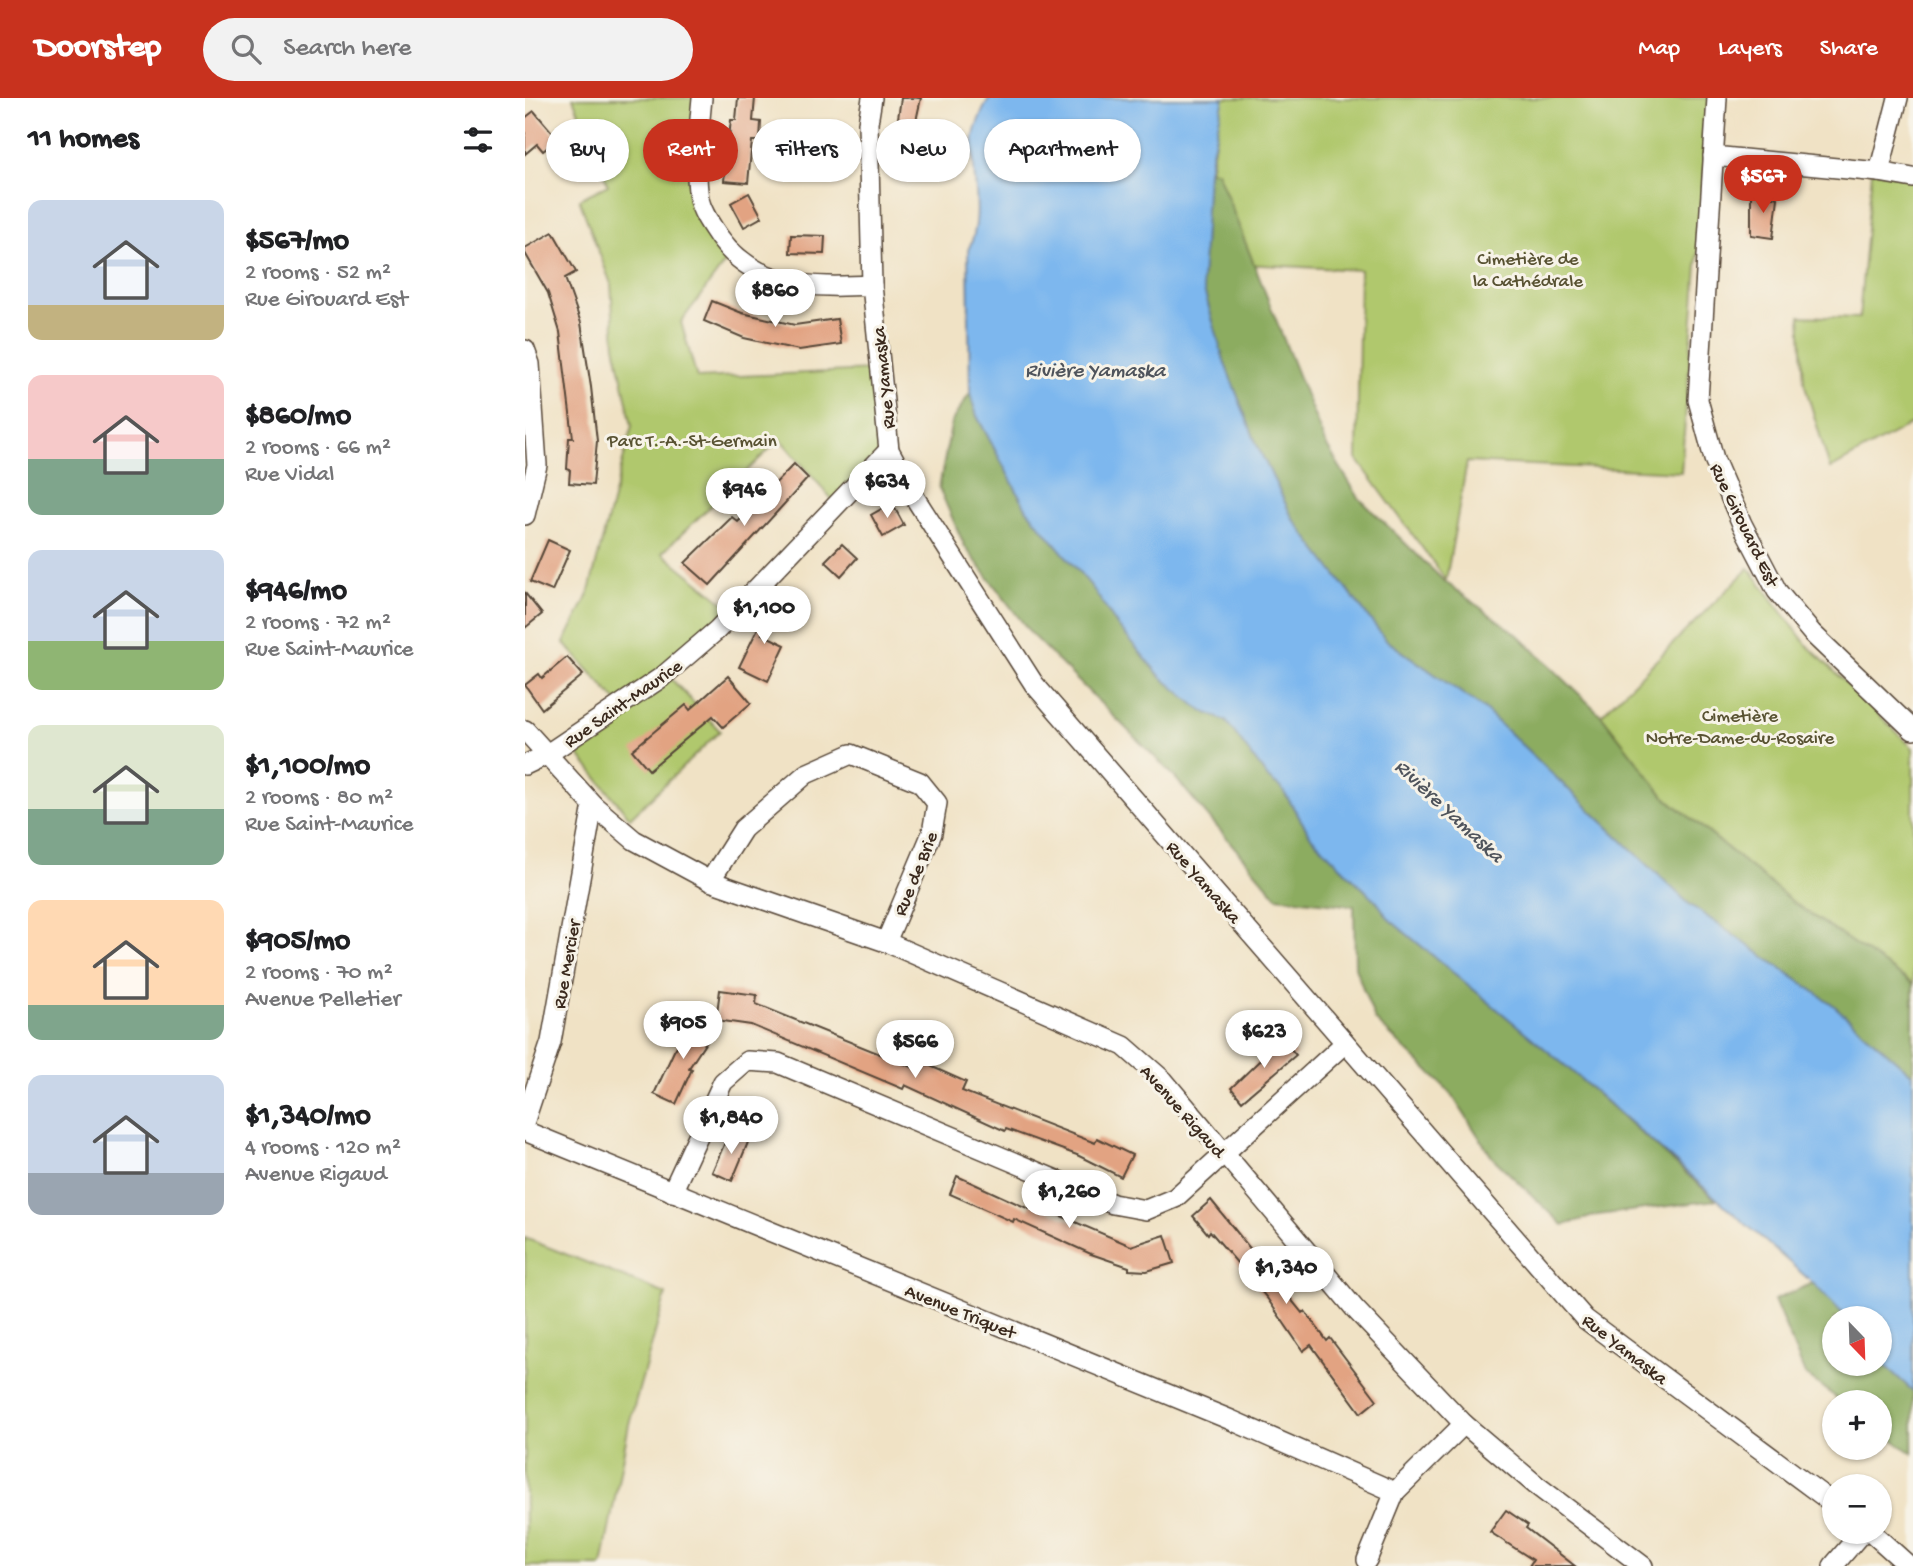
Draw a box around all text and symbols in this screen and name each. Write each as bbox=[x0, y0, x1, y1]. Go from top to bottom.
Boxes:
search box bbox=[203, 18, 693, 81]
text: Doorstep bbox=[35, 30, 161, 68]
icon: search bbox=[227, 30, 265, 68]
text: Search here bbox=[283, 34, 411, 65]
text: Map bbox=[1638, 35, 1680, 64]
text: Layers bbox=[1718, 35, 1782, 64]
text: Share bbox=[1820, 35, 1878, 64]
chip: Buy bbox=[546, 119, 629, 182]
chip: Rent bbox=[643, 119, 738, 182]
chip: Filters bbox=[752, 119, 862, 182]
chip: New bbox=[876, 119, 970, 182]
chip: Apartment bbox=[984, 119, 1141, 182]
icon: filters bbox=[459, 121, 497, 159]
text: 11 homes bbox=[28, 123, 139, 158]
pin: $567 bbox=[1722, 156, 1804, 215]
text: $567 bbox=[1740, 164, 1786, 191]
text: $567/mo bbox=[245, 225, 349, 260]
icon: home bbox=[84, 228, 168, 312]
park label: Cimetière de la Cathédrale bbox=[1473, 249, 1583, 294]
text: 2 rooms · 52 m² bbox=[245, 260, 391, 287]
pin: $860 bbox=[734, 270, 816, 329]
text: $860 bbox=[751, 278, 799, 305]
text: Rue Girouard Est bbox=[245, 287, 408, 314]
street label: Rue Yamaska bbox=[869, 324, 902, 430]
water label: Rivière Yamaska bbox=[1025, 360, 1166, 385]
text: $860/mo bbox=[245, 400, 351, 435]
icon: home bbox=[84, 403, 168, 487]
park label: Parc T.-A.-St-Germain bbox=[606, 431, 777, 454]
text: 2 rooms · 66 m² bbox=[245, 435, 391, 462]
pin: $634 bbox=[846, 460, 928, 520]
street label: Rue Girouard Est bbox=[1703, 460, 1784, 593]
text: Rue Vidal bbox=[245, 462, 334, 489]
pin: $946 bbox=[703, 468, 785, 528]
text: $634 bbox=[865, 469, 909, 496]
text: $946 bbox=[722, 477, 766, 504]
text: $946/mo bbox=[245, 575, 347, 610]
icon: home bbox=[84, 578, 168, 662]
pin: $1,100 bbox=[707, 587, 821, 646]
text: $1,100 bbox=[733, 595, 795, 622]
text: 2 rooms · 72 m² bbox=[245, 610, 391, 637]
text: Rue Saint-Maurice bbox=[245, 637, 413, 664]
street label: Rue Saint-Maurice bbox=[560, 655, 688, 754]
park label: Cimetière Notre-Dame-du-Rosaire bbox=[1646, 706, 1835, 751]
text: $1,100/mo bbox=[245, 750, 370, 785]
icon: home bbox=[84, 753, 168, 837]
water label: Rivière Yamaska bbox=[1388, 756, 1508, 870]
text: 2 rooms · 80 m² bbox=[245, 785, 393, 812]
text: Rue Saint-Maurice bbox=[245, 812, 413, 839]
street label: Rue de Brie bbox=[890, 829, 945, 920]
street label: Rue Yamaska bbox=[1160, 837, 1246, 931]
street label: Rue Mercier bbox=[549, 916, 588, 1011]
text: $905/mo bbox=[245, 925, 350, 960]
icon: home bbox=[84, 928, 168, 1012]
text: 2 rooms · 70 m² bbox=[245, 960, 393, 987]
text: Avenue Pelletier bbox=[245, 987, 401, 1014]
pin: $905 bbox=[642, 1002, 724, 1061]
text: $905 bbox=[659, 1010, 707, 1037]
pin: $623 bbox=[1223, 1010, 1305, 1070]
text: $623 bbox=[1241, 1019, 1287, 1046]
pin: $566 bbox=[874, 1020, 956, 1080]
text: $566 bbox=[892, 1029, 938, 1056]
street label: Avenue Rigaud bbox=[1134, 1061, 1230, 1165]
pin: $1,840 bbox=[674, 1096, 788, 1156]
text: $1,340/mo bbox=[245, 1100, 371, 1135]
icon: home bbox=[84, 1103, 168, 1187]
text: $1,840 bbox=[699, 1105, 763, 1132]
text: 4 rooms · 120 m² bbox=[245, 1135, 401, 1162]
text: Avenue Rigaud bbox=[245, 1162, 387, 1189]
pin: $1,260 bbox=[1012, 1170, 1126, 1230]
text: $1,260 bbox=[1038, 1179, 1100, 1206]
pin: $1,340 bbox=[1229, 1246, 1343, 1306]
text: $1,340 bbox=[1255, 1255, 1317, 1282]
street label: Avenue Triquet bbox=[901, 1281, 1021, 1347]
north arrow bbox=[1822, 1306, 1892, 1376]
map controls bbox=[1822, 1306, 1892, 1544]
street label: Rue Yamaska bbox=[1576, 1310, 1672, 1392]
button: + bbox=[1822, 1390, 1892, 1460]
button: − bbox=[1822, 1474, 1892, 1544]

